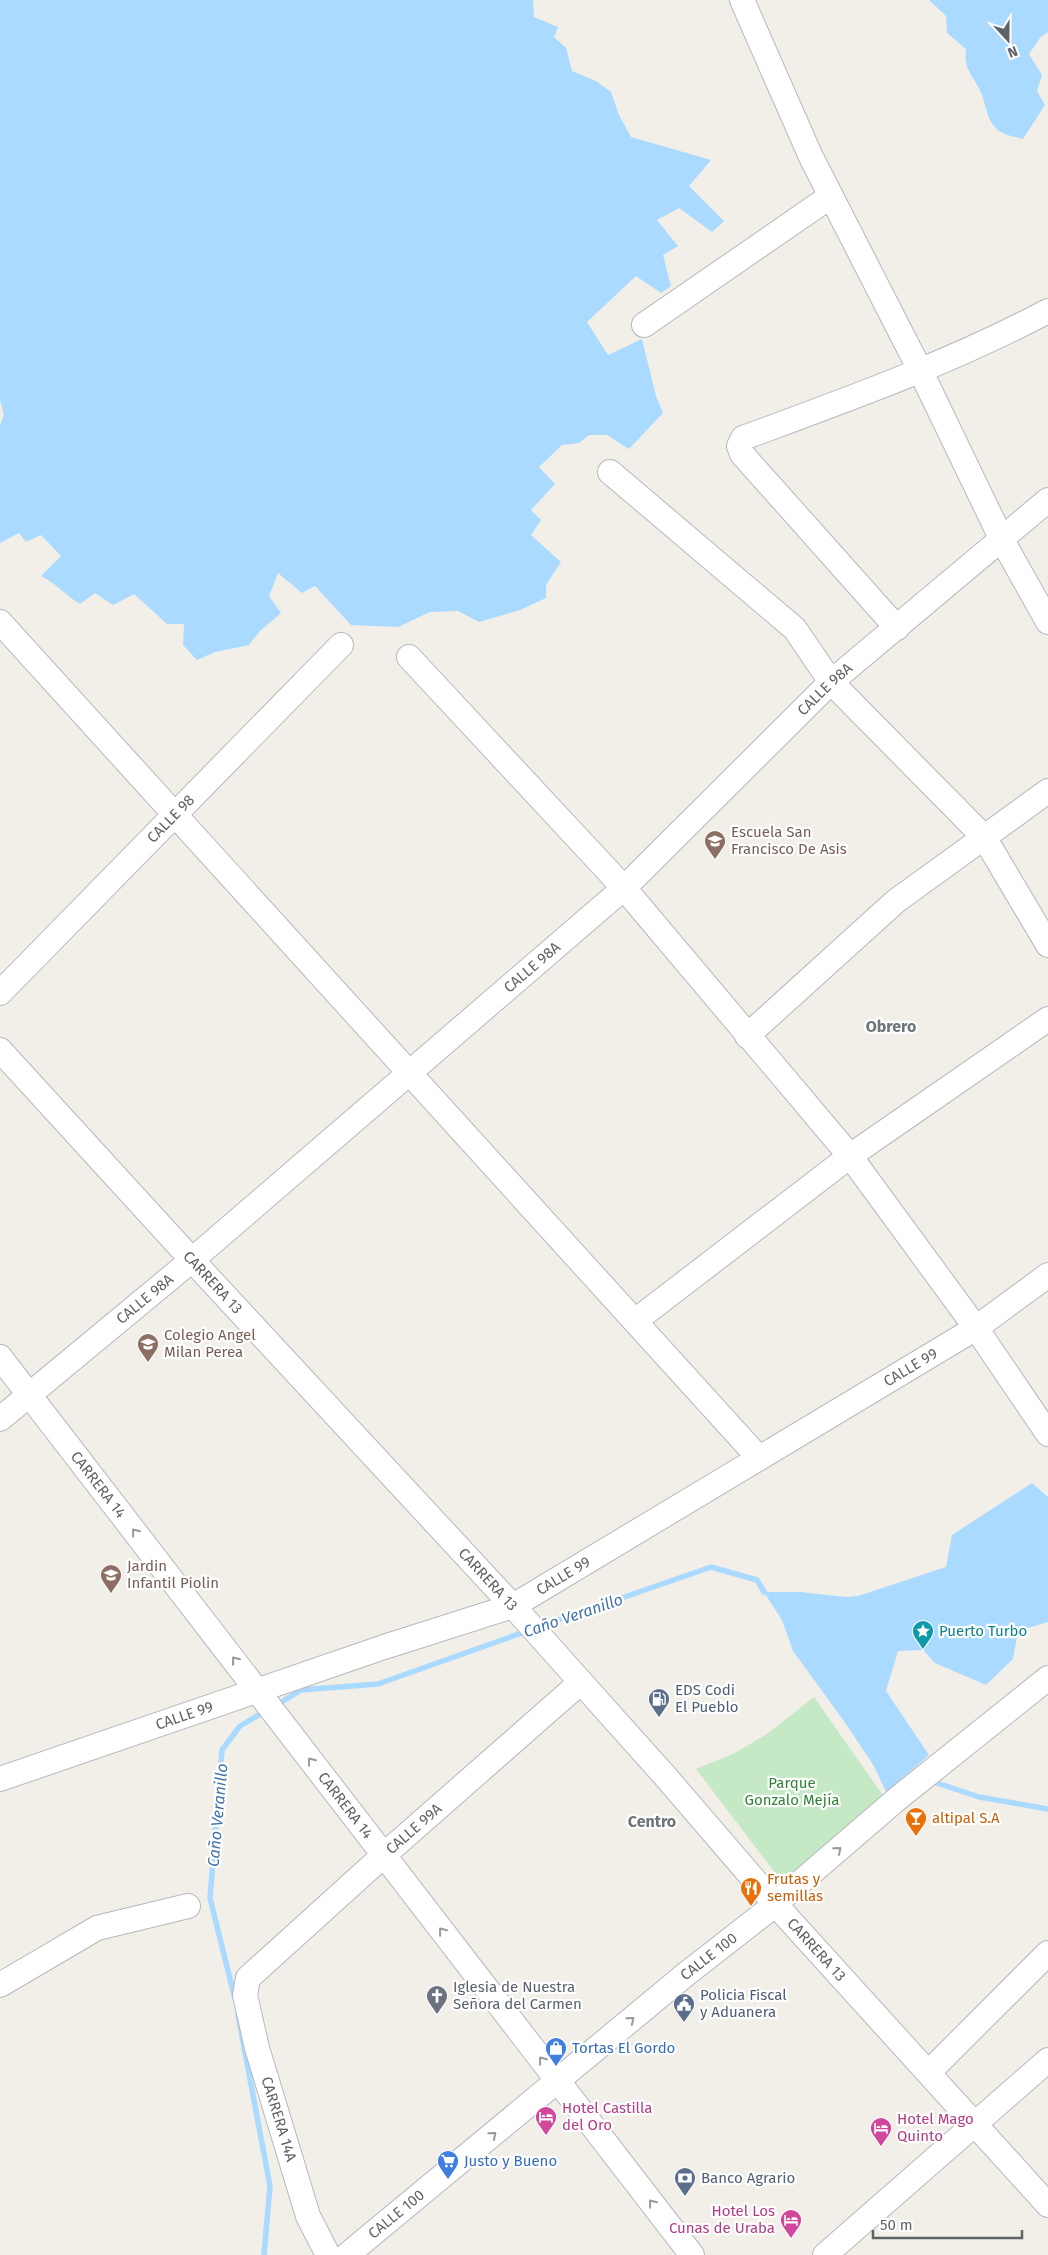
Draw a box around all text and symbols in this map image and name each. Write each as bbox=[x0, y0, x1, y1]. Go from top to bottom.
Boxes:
north arrow bbox=[983, 15, 1033, 65]
text: N bbox=[1005, 42, 1020, 61]
street label: CALLE 98A bbox=[794, 659, 856, 719]
street label: CALLE 98 bbox=[143, 791, 198, 847]
place label: Escuela San Francisco De Asis bbox=[731, 823, 847, 858]
school or university icon: Escuela San Francisco De Asis bbox=[703, 829, 727, 860]
street label: CALLE 98A bbox=[500, 938, 564, 996]
district label: Obrero bbox=[866, 1017, 916, 1036]
street label: CARRERA 13 bbox=[179, 1247, 246, 1317]
street label: CALLE 98A bbox=[113, 1270, 177, 1328]
place label: Colegio Angel Milan Perea bbox=[164, 1326, 256, 1361]
school or university icon: Colegio Angel Milan Perea bbox=[136, 1332, 160, 1363]
street label: CALLE 99 bbox=[880, 1344, 941, 1390]
street label: CARRERA 14 bbox=[67, 1448, 130, 1521]
one-way arrow bbox=[133, 1529, 141, 1538]
street label: CARRERA 13 bbox=[455, 1544, 521, 1614]
street label: CALLE 99 bbox=[533, 1553, 594, 1599]
place label: Jardin Infantil Piolin bbox=[127, 1557, 219, 1592]
school or university icon: Jardin Infantil Piolin bbox=[99, 1563, 123, 1594]
water label: Caño Veranillo bbox=[521, 1590, 625, 1641]
place icon: Puerto Turbo bbox=[911, 1619, 935, 1650]
place label: Puerto Turbo bbox=[939, 1622, 1027, 1640]
one-way arrow bbox=[233, 1657, 241, 1666]
place label: EDS Codi El Pueblo bbox=[675, 1681, 739, 1716]
fuel station icon: EDS Codi El Pueblo bbox=[647, 1687, 671, 1718]
street label: CALLE 99 bbox=[153, 1697, 216, 1734]
one-way arrow bbox=[308, 1757, 317, 1767]
water label: Caño Veranillo bbox=[204, 1762, 231, 1868]
street label: CARRERA 14 bbox=[314, 1768, 377, 1842]
park label: Parque Gonzalo Mejía bbox=[744, 1774, 840, 1809]
street label: CALLE 99A bbox=[382, 1799, 446, 1858]
bar icon: altipal S.A bbox=[904, 1806, 928, 1837]
place label: altipal S.A bbox=[932, 1809, 1000, 1827]
district label: Centro bbox=[628, 1812, 676, 1831]
one-way arrow bbox=[832, 1847, 841, 1856]
place label: Frutas y semillas bbox=[767, 1870, 823, 1905]
restaurant icon: Frutas y semillas bbox=[739, 1876, 763, 1907]
street label: CARRERA 13 bbox=[783, 1914, 850, 1985]
one-way arrow bbox=[439, 1928, 448, 1937]
street label: CALLE 100 bbox=[677, 1929, 741, 1984]
place label: Iglesia de Nuestra Señora del Carmen bbox=[453, 1978, 582, 2013]
church icon: Iglesia de Nuestra Señora del Carmen bbox=[425, 1984, 449, 2015]
place label: Policia Fiscal y Aduanera bbox=[700, 1986, 787, 2021]
public building icon: Policia Fiscal y Aduanera bbox=[672, 1992, 696, 2023]
one-way arrow bbox=[626, 2016, 635, 2025]
shop icon: Tortas El Gordo bbox=[544, 2036, 568, 2067]
place label: Tortas El Gordo bbox=[572, 2039, 675, 2057]
one-way arrow bbox=[539, 2057, 547, 2066]
street label: CARRERA 14A bbox=[258, 2074, 301, 2164]
place label: Hotel Castilla del Oro bbox=[562, 2099, 652, 2134]
hotel icon: Hotel Castilla del Oro bbox=[534, 2105, 558, 2136]
place label: Hotel Mago Quinto bbox=[897, 2110, 974, 2145]
hotel icon: Hotel Mago Quinto bbox=[869, 2116, 893, 2147]
one-way arrow bbox=[487, 2131, 496, 2140]
supermarket icon: Justo y Bueno bbox=[436, 2149, 460, 2180]
place label: Justo y Bueno bbox=[464, 2152, 557, 2170]
bank icon: Banco Agrario bbox=[673, 2166, 697, 2197]
place label: Banco Agrario bbox=[701, 2169, 795, 2187]
street label: CALLE 100 bbox=[365, 2186, 428, 2243]
one-way arrow bbox=[648, 2199, 657, 2208]
place label: Hotel Los Cunas de Uraba bbox=[669, 2202, 775, 2237]
hotel icon: Hotel Los Cunas de Uraba bbox=[779, 2208, 803, 2239]
scale bar bbox=[873, 2208, 1022, 2240]
text: 50 m bbox=[880, 2216, 913, 2234]

